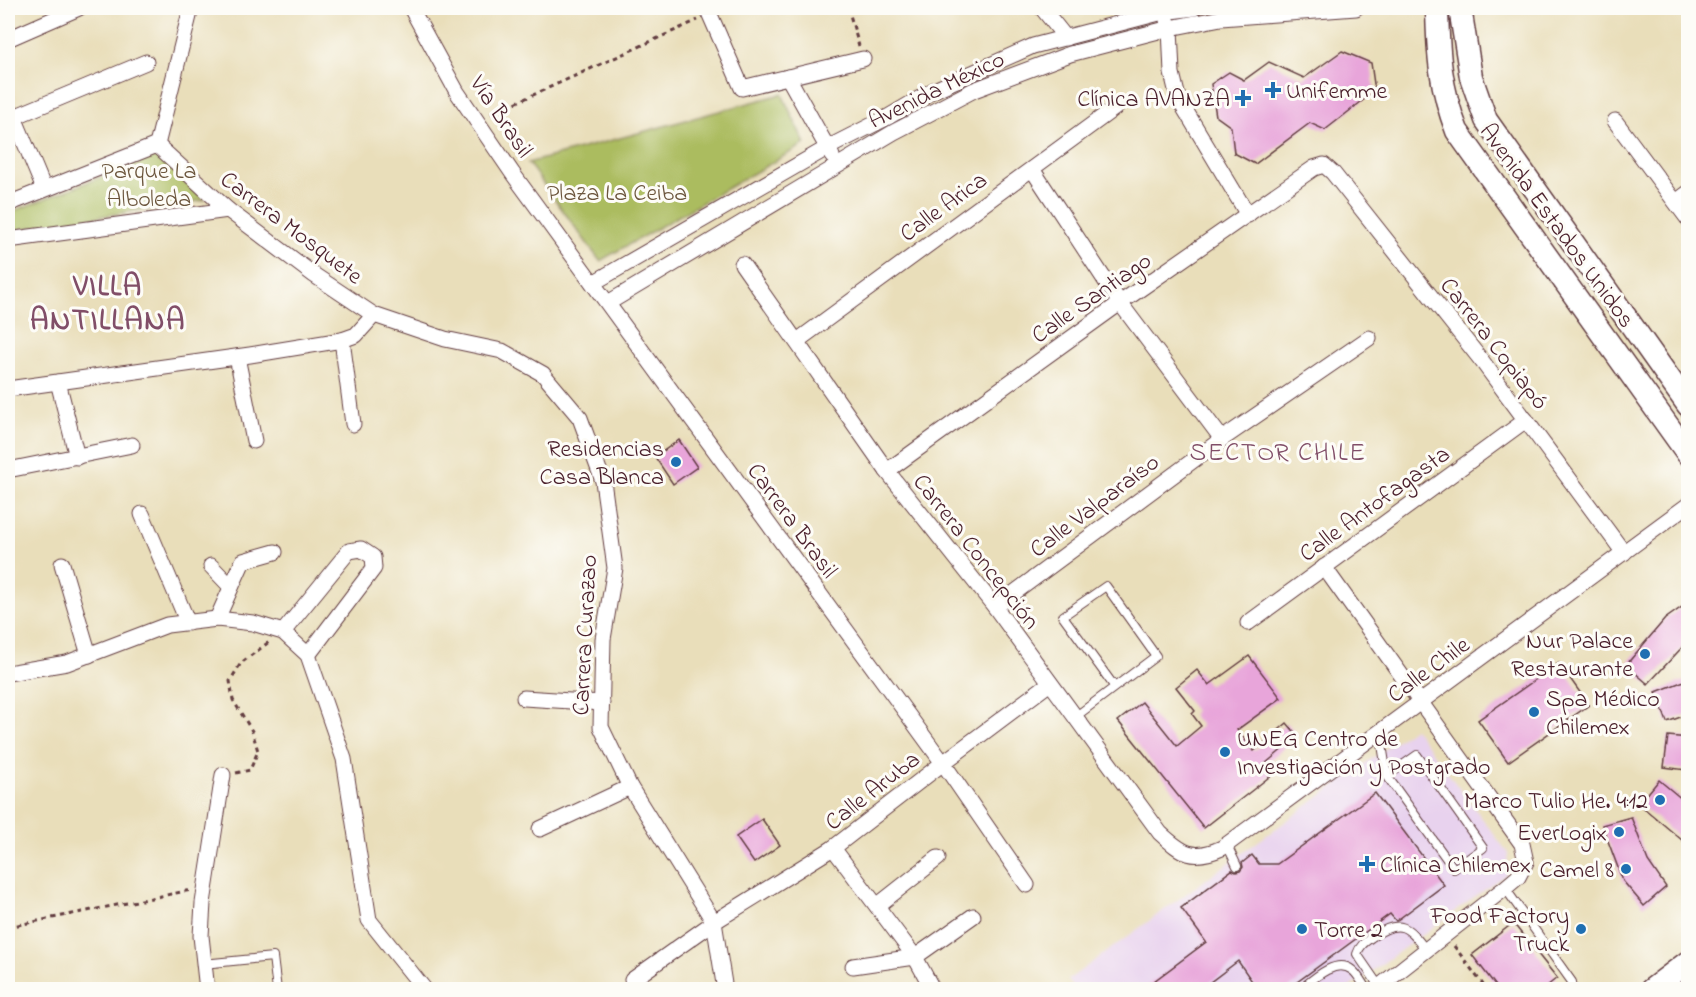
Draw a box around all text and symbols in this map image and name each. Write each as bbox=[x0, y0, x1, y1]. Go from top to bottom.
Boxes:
street label: Avenida México bbox=[863, 43, 1011, 139]
street label: Vía Brasil bbox=[459, 68, 540, 166]
place label: Unifemme bbox=[1286, 75, 1387, 110]
marker: Unifemme bbox=[1264, 81, 1282, 99]
place label: Clínica AVANZA bbox=[1077, 83, 1230, 118]
marker: Clínica AVANZA bbox=[1234, 89, 1252, 107]
street label: Avenida Estados Unidos bbox=[1470, 117, 1642, 336]
park label: Parque La Alboleda bbox=[101, 155, 197, 218]
street label: Carrera Mosquete bbox=[212, 164, 369, 294]
street label: Calle Arica bbox=[893, 164, 996, 252]
park label: Plaza La Ceiba bbox=[547, 177, 687, 212]
street label: Calle Santiago bbox=[1025, 245, 1160, 353]
district label: VILLA ANTILLANA bbox=[30, 266, 186, 344]
street label: Carrera Copiapó bbox=[1430, 271, 1556, 418]
place label: Residencias Casa Blanca bbox=[540, 433, 664, 496]
district label: SECTOR CHILE bbox=[1190, 435, 1366, 473]
street label: Calle Antofagasta bbox=[1293, 438, 1458, 572]
street label: Calle Valparaíso bbox=[1023, 446, 1168, 568]
marker: Residencias Casa Blanca bbox=[669, 455, 683, 469]
street label: Carrera Brasil bbox=[737, 456, 845, 586]
street label: Carrera Concepción bbox=[903, 467, 1047, 638]
street label: Carrera Curazao bbox=[565, 554, 608, 716]
place label: Nur Palace Restaurante bbox=[1511, 625, 1633, 688]
street label: Calle Chile bbox=[1381, 629, 1478, 713]
marker: Nur Palace Restaurante bbox=[1638, 647, 1652, 661]
place label: Spa Médico Chilemex bbox=[1546, 683, 1660, 746]
marker: Spa Médico Chilemex bbox=[1527, 705, 1541, 719]
place label: UNEG Centro de Investigación y Postgrado bbox=[1237, 723, 1491, 787]
street label: Calle Aruba bbox=[818, 744, 929, 840]
marker: UNEG Centro de Investigación y Postgrado bbox=[1218, 745, 1232, 759]
place label: Marco Tulio He. 4:12 bbox=[1464, 785, 1648, 820]
marker: Marco Tulio He. 4:12 bbox=[1653, 793, 1667, 807]
place label: EverLogix bbox=[1517, 817, 1607, 852]
marker: EverLogix bbox=[1612, 825, 1626, 839]
place label: Clínica Chilemex bbox=[1380, 849, 1531, 884]
place label: Camel 8 bbox=[1539, 854, 1614, 889]
marker: Clínica Chilemex bbox=[1358, 855, 1376, 873]
marker: Camel 8 bbox=[1619, 862, 1633, 876]
place label: Food Factory Truck bbox=[1430, 900, 1569, 963]
place label: Torre 2 bbox=[1314, 914, 1383, 949]
marker: Torre 2 bbox=[1295, 922, 1309, 936]
marker: Food Factory Truck bbox=[1574, 922, 1588, 936]

